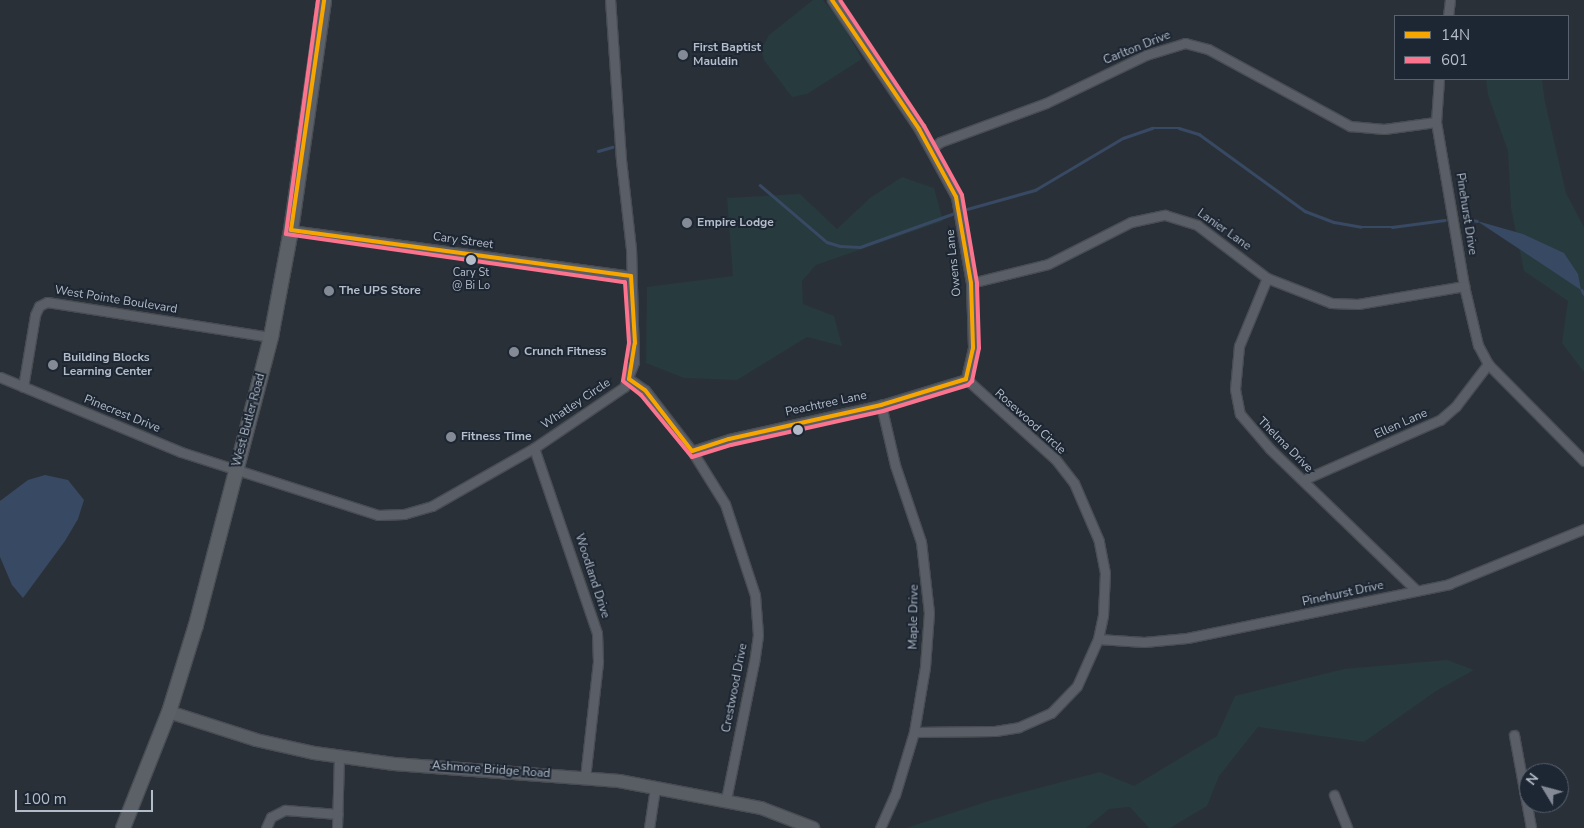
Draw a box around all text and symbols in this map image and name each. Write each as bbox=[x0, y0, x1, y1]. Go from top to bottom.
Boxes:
legend bbox=[1394, 15, 1569, 80]
text: 14N bbox=[1441, 25, 1470, 45]
street label: Carlton Drive bbox=[1101, 28, 1173, 68]
place label: First Baptist Mauldin bbox=[693, 41, 761, 69]
marker: First Baptist Mauldin bbox=[677, 49, 689, 61]
text: 601 bbox=[1441, 50, 1468, 70]
street label: Pinehurst Drive bbox=[1452, 172, 1480, 256]
street label: Lanier Lane bbox=[1194, 206, 1254, 254]
place label: Empire Lodge bbox=[697, 216, 774, 230]
marker: Empire Lodge bbox=[681, 217, 693, 229]
street label: Owens Lane bbox=[943, 229, 965, 297]
street label: Cary Street bbox=[432, 230, 494, 252]
marker: Cary St @ Bi Lo bbox=[466, 255, 476, 265]
place label: Cary St @ Bi Lo bbox=[452, 267, 490, 293]
street label: West Pointe Boulevard bbox=[54, 283, 178, 317]
place label: The UPS Store bbox=[339, 284, 421, 298]
marker: The UPS Store bbox=[323, 285, 335, 297]
place label: Crunch Fitness bbox=[524, 345, 606, 359]
marker: Crunch Fitness bbox=[508, 346, 520, 358]
place label: Building Blocks Learning Center bbox=[63, 351, 152, 379]
marker: Building Blocks Learning Center bbox=[47, 359, 59, 371]
street label: West Butler Road bbox=[230, 372, 268, 468]
street label: Whatley Circle bbox=[539, 376, 613, 432]
street label: Rosewood Circle bbox=[992, 386, 1068, 458]
street label: Peachtree Lane bbox=[784, 388, 868, 420]
street label: Pinecrest Drive bbox=[82, 392, 162, 436]
street label: Ellen Lane bbox=[1372, 406, 1430, 442]
street label: Thelma Drive bbox=[1254, 414, 1316, 476]
unlabelled marker bbox=[793, 425, 803, 435]
place label: Fitness Time bbox=[461, 430, 531, 444]
marker: Fitness Time bbox=[445, 431, 457, 443]
street label: Woodland Drive bbox=[572, 532, 612, 620]
street label: Pinehurst Drive bbox=[1301, 578, 1385, 610]
street label: Maple Drive bbox=[906, 584, 922, 650]
street label: Crestwood Drive bbox=[719, 642, 751, 734]
street label: Ashmore Bridge Road bbox=[431, 759, 551, 781]
north arrow bbox=[1519, 763, 1569, 813]
text: N bbox=[1522, 769, 1543, 789]
scale bar bbox=[18, 780, 155, 812]
text: 100 m bbox=[23, 789, 67, 809]

